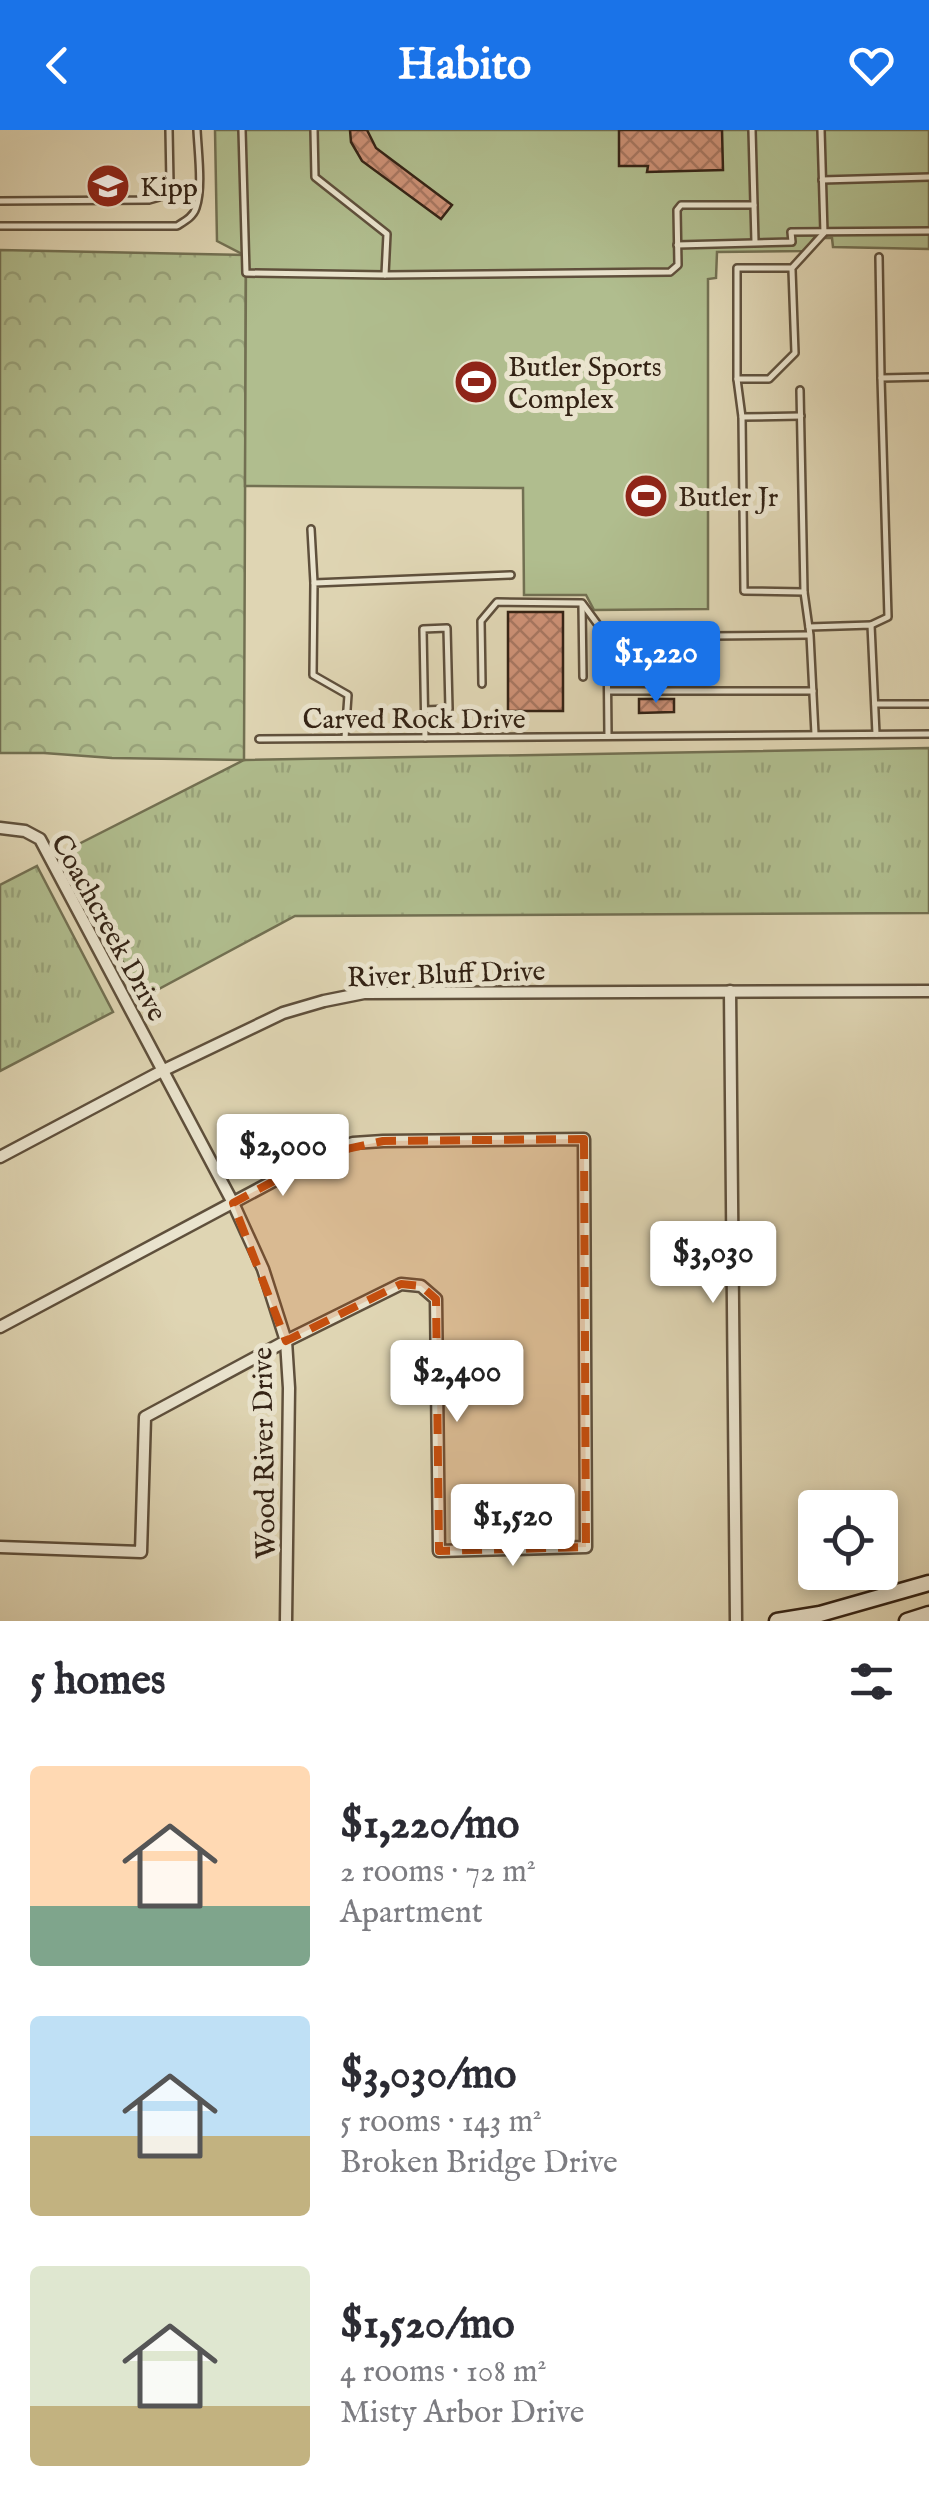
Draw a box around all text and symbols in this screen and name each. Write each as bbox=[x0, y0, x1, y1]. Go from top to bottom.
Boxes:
text: Habito bbox=[398, 37, 531, 94]
icon: back bbox=[30, 38, 85, 93]
icon: heart bbox=[844, 38, 899, 93]
school or university icon: Kipp bbox=[85, 163, 131, 209]
place label: Kipp bbox=[140, 171, 198, 206]
place label: Butler Sports Complex bbox=[508, 351, 662, 418]
sports icon: Butler Sports Complex bbox=[453, 359, 499, 405]
sports icon: Butler Jr bbox=[623, 473, 669, 519]
place label: Butler Jr bbox=[678, 481, 778, 516]
pin: $1,220 bbox=[575, 621, 737, 706]
text: $1,220 bbox=[614, 633, 698, 674]
street label: Carved Rock Drive bbox=[302, 703, 526, 738]
street label: Coachcreek Drive bbox=[42, 829, 174, 1028]
street label: River Bluff Drive bbox=[346, 955, 546, 996]
pin: $2,000 bbox=[202, 1114, 364, 1199]
text: $2,000 bbox=[239, 1126, 327, 1167]
pin: $3,030 bbox=[632, 1221, 794, 1306]
text: $3,030 bbox=[672, 1233, 754, 1274]
pin: $2,400 bbox=[376, 1340, 538, 1425]
street label: Wood River Drive bbox=[246, 1347, 285, 1559]
text: $2,400 bbox=[412, 1352, 502, 1393]
pin: $1,520 bbox=[432, 1484, 594, 1569]
map controls bbox=[798, 1490, 898, 1590]
button: locate bbox=[798, 1490, 898, 1590]
text: $1,520 bbox=[473, 1496, 553, 1537]
icon: filters bbox=[844, 1654, 899, 1709]
text: 5 homes bbox=[30, 1655, 166, 1708]
text: $1,220/mo bbox=[340, 1799, 519, 1852]
icon: home bbox=[110, 1806, 230, 1926]
text: 2 rooms · 72 m² bbox=[340, 1852, 536, 1893]
text: Apartment bbox=[340, 1893, 483, 1934]
text: $3,030/mo bbox=[340, 2049, 516, 2102]
icon: home bbox=[110, 2056, 230, 2176]
text: 5 rooms · 143 m² bbox=[340, 2102, 542, 2143]
text: Broken Bridge Drive bbox=[340, 2143, 618, 2184]
text: $1,520/mo bbox=[340, 2299, 515, 2352]
icon: home bbox=[110, 2306, 230, 2426]
text: 4 rooms · 108 m² bbox=[340, 2352, 547, 2393]
text: Misty Arbor Drive bbox=[340, 2393, 585, 2434]

